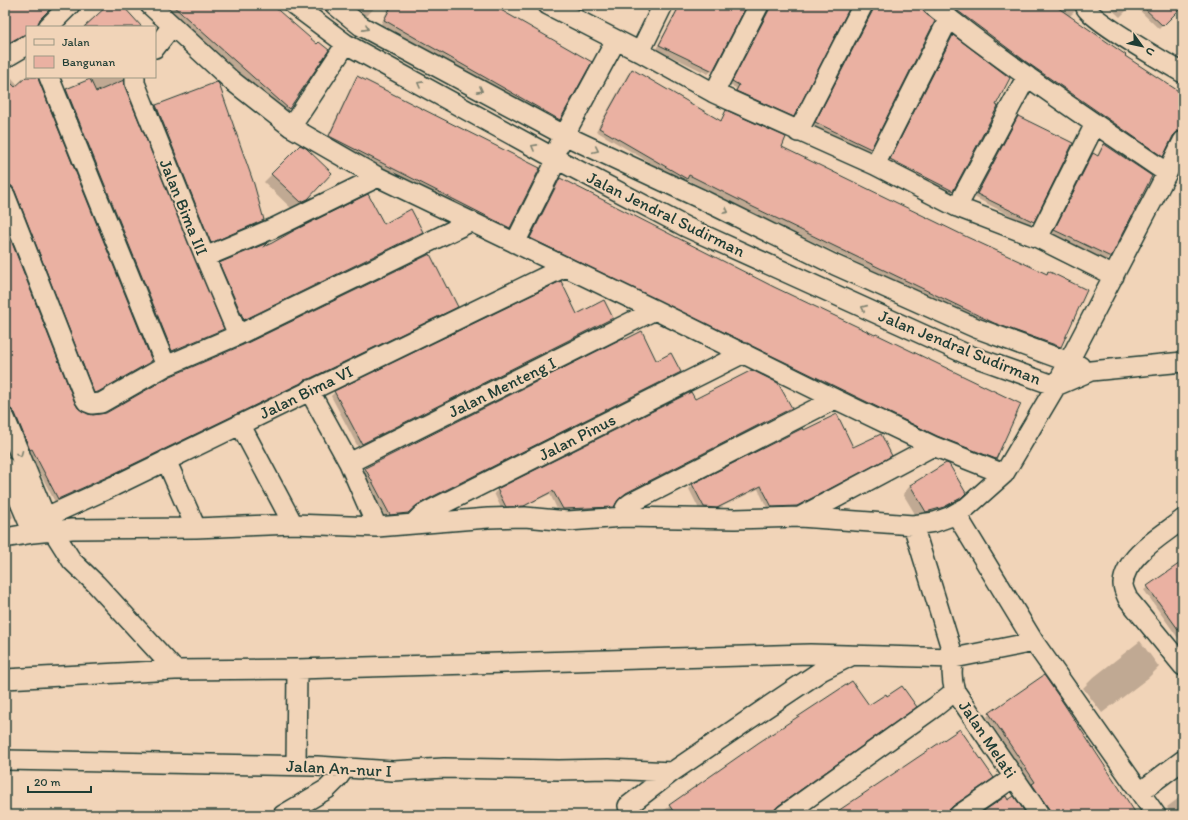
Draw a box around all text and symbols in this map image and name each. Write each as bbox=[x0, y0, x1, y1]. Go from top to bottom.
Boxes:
one-way arrow bbox=[362, 24, 369, 31]
legend bbox=[26, 26, 156, 78]
north arrow bbox=[1122, 26, 1162, 66]
text: Jalan bbox=[62, 35, 90, 49]
text: U bbox=[1143, 45, 1157, 58]
text: Bangunan bbox=[62, 55, 115, 69]
one-way arrow bbox=[417, 82, 424, 89]
one-way arrow bbox=[476, 85, 484, 93]
one-way arrow bbox=[531, 144, 538, 152]
one-way arrow bbox=[591, 145, 599, 153]
street label: Jalan Bima III bbox=[156, 156, 212, 258]
street label: Jalan Jendral Sudirman bbox=[584, 167, 749, 261]
one-way arrow bbox=[722, 207, 729, 214]
one-way arrow bbox=[861, 305, 869, 313]
street label: Jalan Jendral Sudirman bbox=[876, 305, 1045, 389]
street label: Jalan Menteng I bbox=[445, 352, 559, 422]
street label: Jalan Bima VI bbox=[256, 361, 356, 423]
street label: Jalan Pinus bbox=[535, 409, 619, 465]
one-way arrow bbox=[15, 450, 23, 458]
street label: Jalan Melati bbox=[955, 696, 1021, 782]
street label: Jalan An-nur I bbox=[286, 755, 392, 781]
scale bar bbox=[28, 768, 91, 794]
text: 20 m bbox=[34, 775, 61, 789]

